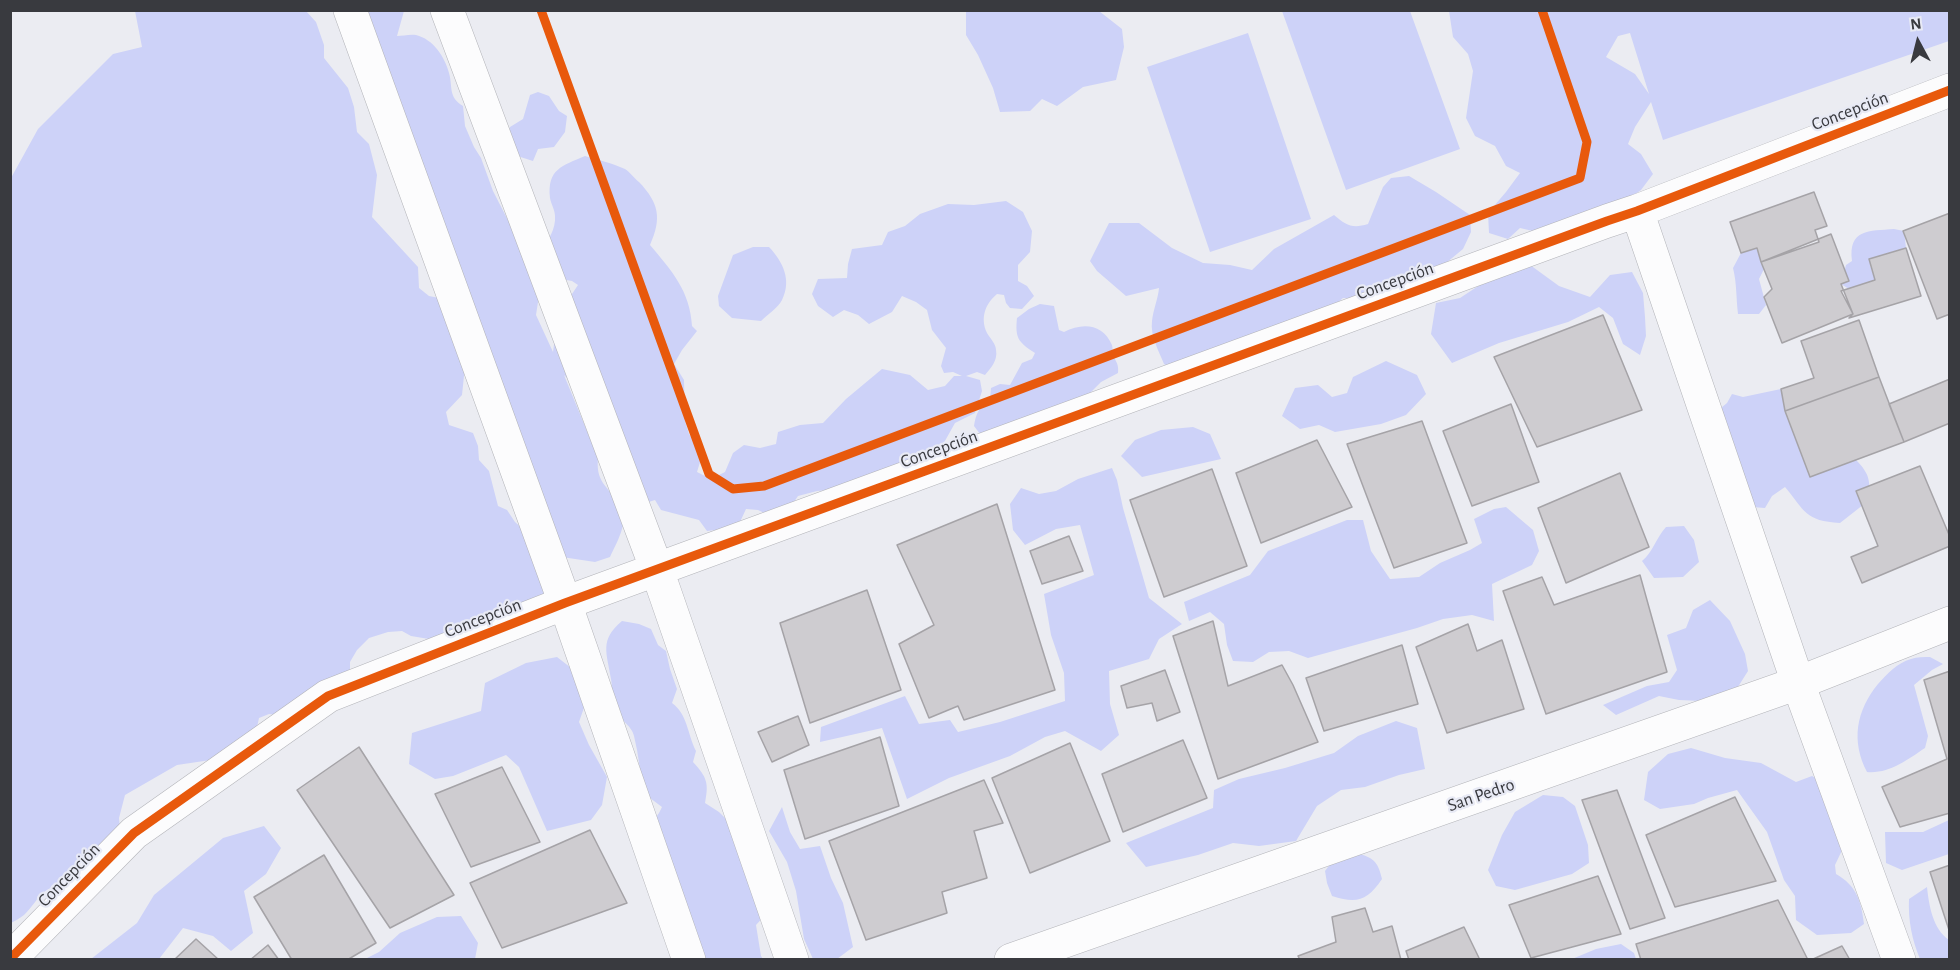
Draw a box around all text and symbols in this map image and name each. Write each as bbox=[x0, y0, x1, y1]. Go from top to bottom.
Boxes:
north arrow bbox=[1888, 12, 1948, 72]
text: N bbox=[1909, 16, 1922, 33]
street label: Concepción bbox=[1809, 86, 1891, 136]
street label: Concepción bbox=[1353, 257, 1437, 305]
street label: Concepción bbox=[897, 425, 981, 473]
street label: Concepción bbox=[442, 593, 524, 643]
street label: San Pedro bbox=[1445, 773, 1517, 817]
street label: Concepción bbox=[33, 839, 105, 911]

